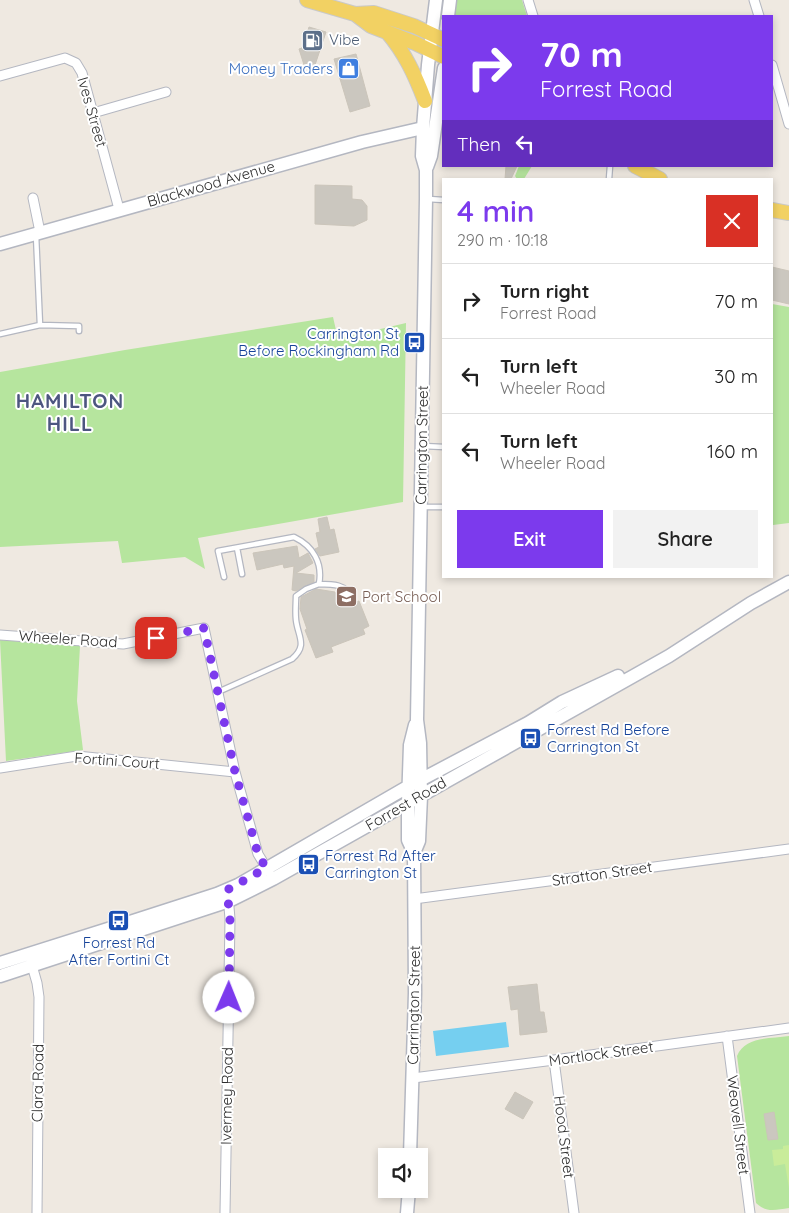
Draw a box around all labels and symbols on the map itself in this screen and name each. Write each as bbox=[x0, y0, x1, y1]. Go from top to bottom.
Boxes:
fuel station icon: Vibe bbox=[301, 28, 325, 52]
place label: Vibe bbox=[329, 30, 360, 49]
shop icon: Money Traders bbox=[337, 57, 361, 81]
place label: Money Traders bbox=[229, 59, 333, 78]
street label: Ives Street bbox=[73, 75, 112, 149]
street label: Blackwood Avenue bbox=[145, 156, 277, 211]
place label: Carrington St Before Rockingham Rd bbox=[238, 324, 399, 360]
bus stop icon: Carrington St Before Rockingham Rd bbox=[403, 331, 427, 355]
street label: Carrington Street bbox=[411, 385, 432, 505]
district label: HAMILTON HILL bbox=[16, 388, 124, 436]
school or university icon: Port School bbox=[334, 585, 358, 609]
place label: Port School bbox=[362, 587, 441, 606]
pin bbox=[135, 617, 177, 659]
street label: Wheeler Road bbox=[18, 626, 118, 651]
place label: Forrest Rd Before Carrington St bbox=[547, 720, 669, 756]
bus stop icon: Forrest Rd Before Carrington St bbox=[519, 727, 543, 751]
street label: Fortini Court bbox=[74, 748, 160, 773]
street label: Forrest Road bbox=[362, 773, 450, 834]
place label: Forrest Rd After Carrington St bbox=[325, 846, 436, 882]
bus stop icon: Forrest Rd After Carrington St bbox=[297, 853, 321, 877]
street label: Stratton Street bbox=[551, 857, 653, 890]
bus stop icon: Forrest Rd After Fortini Ct bbox=[107, 908, 131, 932]
place label: Forrest Rd After Fortini Ct bbox=[69, 933, 169, 969]
street label: Carrington Street bbox=[403, 945, 424, 1065]
position arrow bbox=[202, 971, 254, 1023]
street label: Mortlock Street bbox=[547, 1037, 655, 1070]
street label: Clara Road bbox=[27, 1044, 48, 1122]
street label: Ivermey Road bbox=[216, 1047, 237, 1145]
street label: Weavell Street bbox=[723, 1074, 754, 1176]
street label: Hood Street bbox=[550, 1095, 579, 1179]

